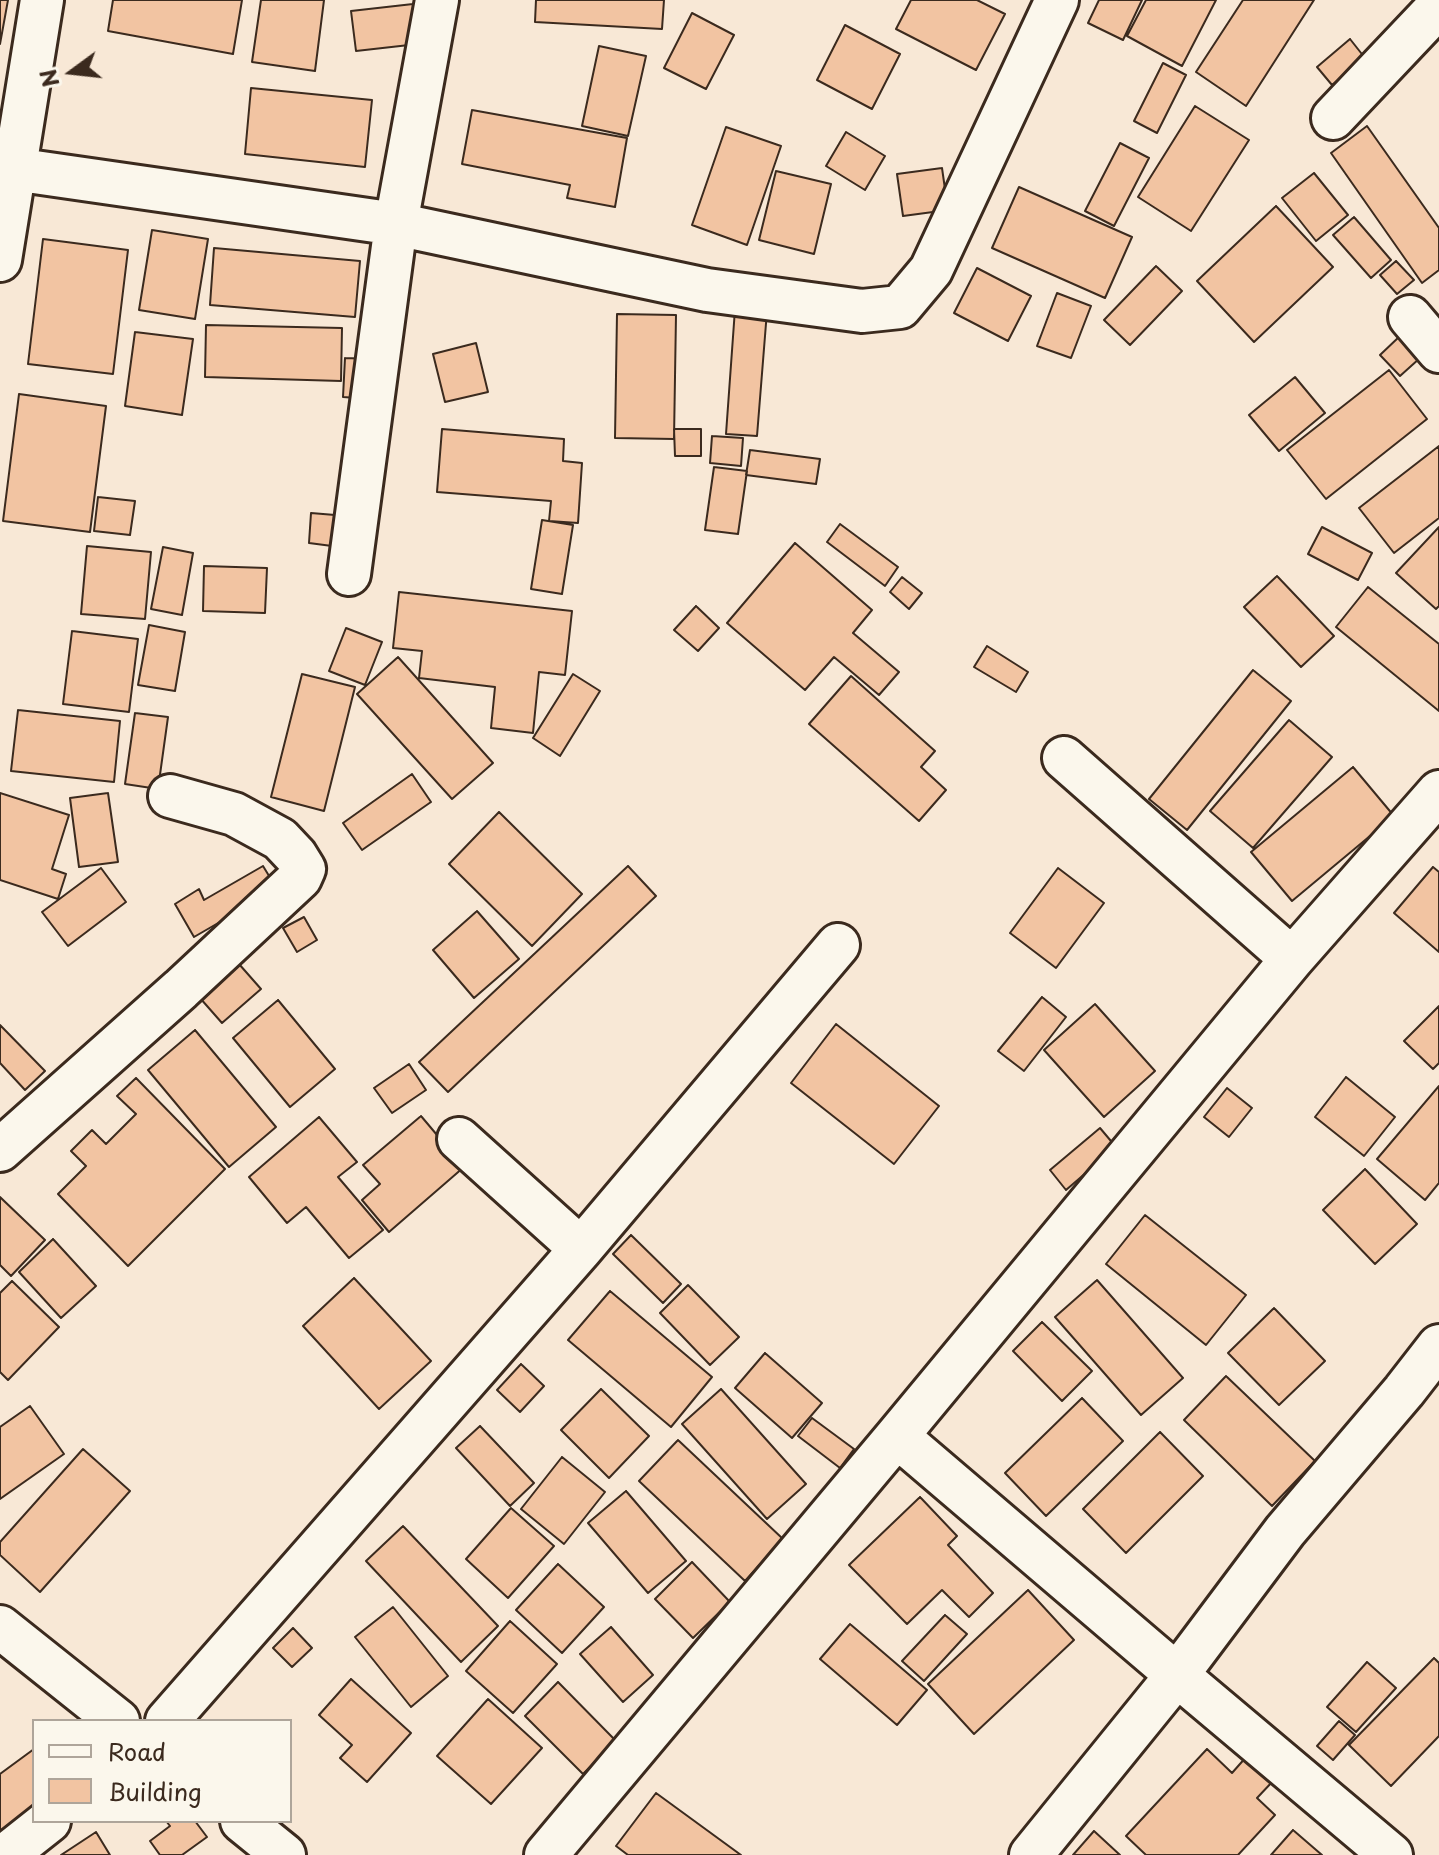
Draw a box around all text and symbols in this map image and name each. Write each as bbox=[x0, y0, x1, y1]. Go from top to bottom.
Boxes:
north arrow bbox=[32, 32, 112, 112]
text: N bbox=[30, 66, 67, 91]
legend bbox=[32, 1719, 292, 1823]
text: Road bbox=[108, 1733, 166, 1769]
text: Building bbox=[108, 1773, 202, 1809]

